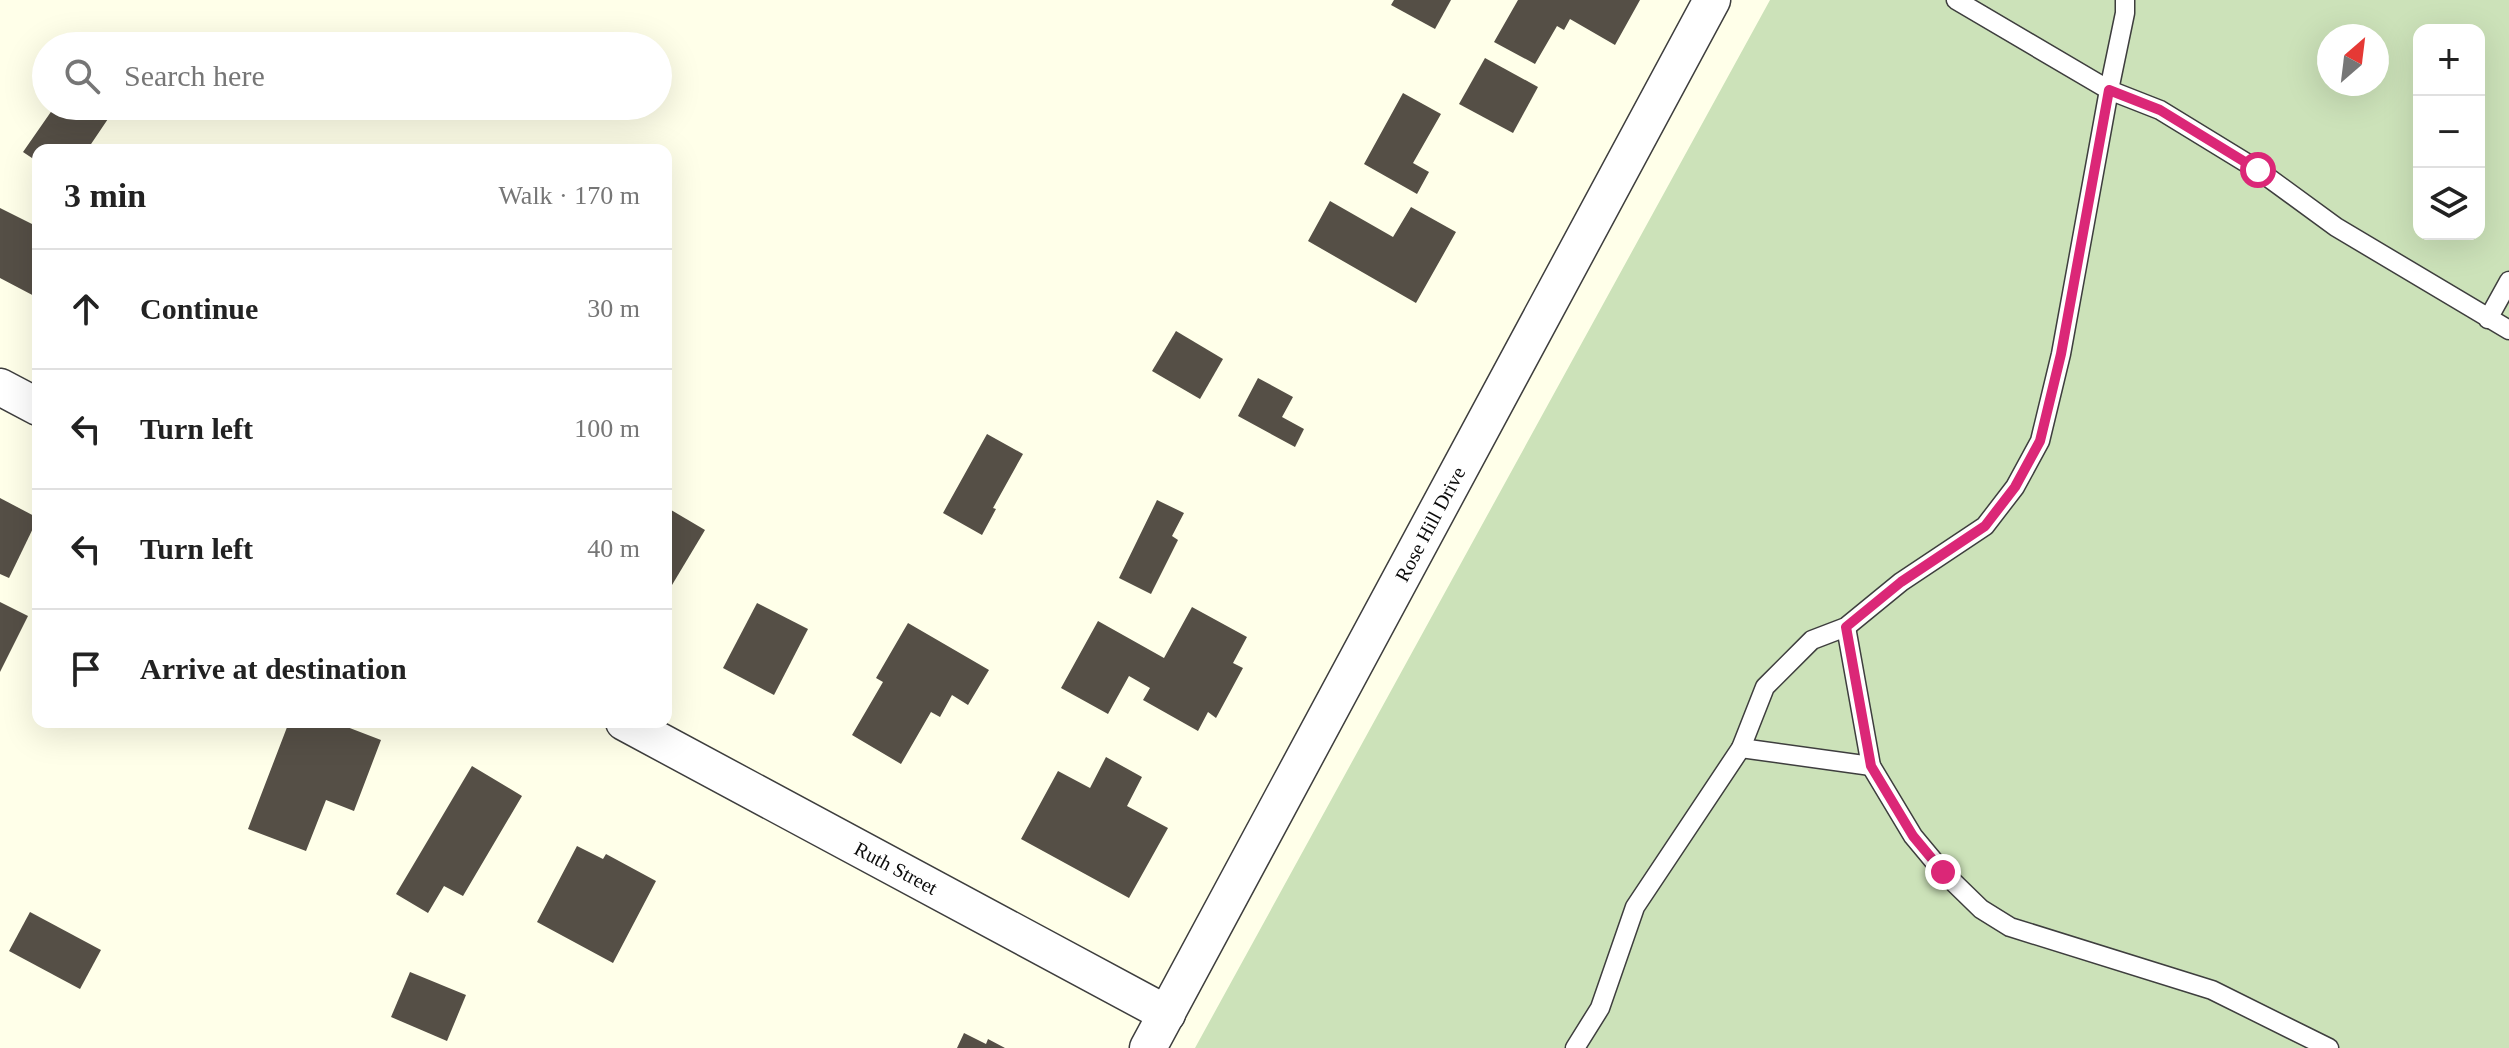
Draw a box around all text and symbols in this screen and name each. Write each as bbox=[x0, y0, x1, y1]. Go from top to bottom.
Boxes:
north arrow bbox=[2317, 24, 2389, 96]
map controls bbox=[2413, 24, 2485, 240]
button: + bbox=[2413, 24, 2485, 96]
search box bbox=[32, 32, 672, 120]
icon: search bbox=[60, 54, 104, 98]
text: Search here bbox=[124, 59, 265, 92]
button: − bbox=[2413, 96, 2485, 168]
route start bbox=[2240, 152, 2276, 188]
button: layers bbox=[2413, 168, 2485, 240]
text: 3 min bbox=[64, 177, 146, 214]
text: Walk · 170 m bbox=[498, 181, 640, 210]
icon: ahead bbox=[64, 287, 108, 331]
text: Continue bbox=[140, 292, 258, 325]
text: 30 m bbox=[587, 294, 640, 323]
icon: left bbox=[64, 407, 108, 451]
text: Turn left bbox=[140, 412, 253, 445]
text: 100 m bbox=[574, 414, 640, 443]
street label: Rose Hill Drive bbox=[1391, 463, 1469, 585]
icon: left bbox=[64, 527, 108, 571]
text: Turn left bbox=[140, 532, 253, 565]
text: 40 m bbox=[587, 534, 640, 563]
icon: arrive bbox=[64, 647, 108, 691]
text: Arrive at destination bbox=[140, 652, 407, 685]
street label: Ruth Street bbox=[851, 837, 942, 899]
route end bbox=[1925, 854, 1961, 890]

